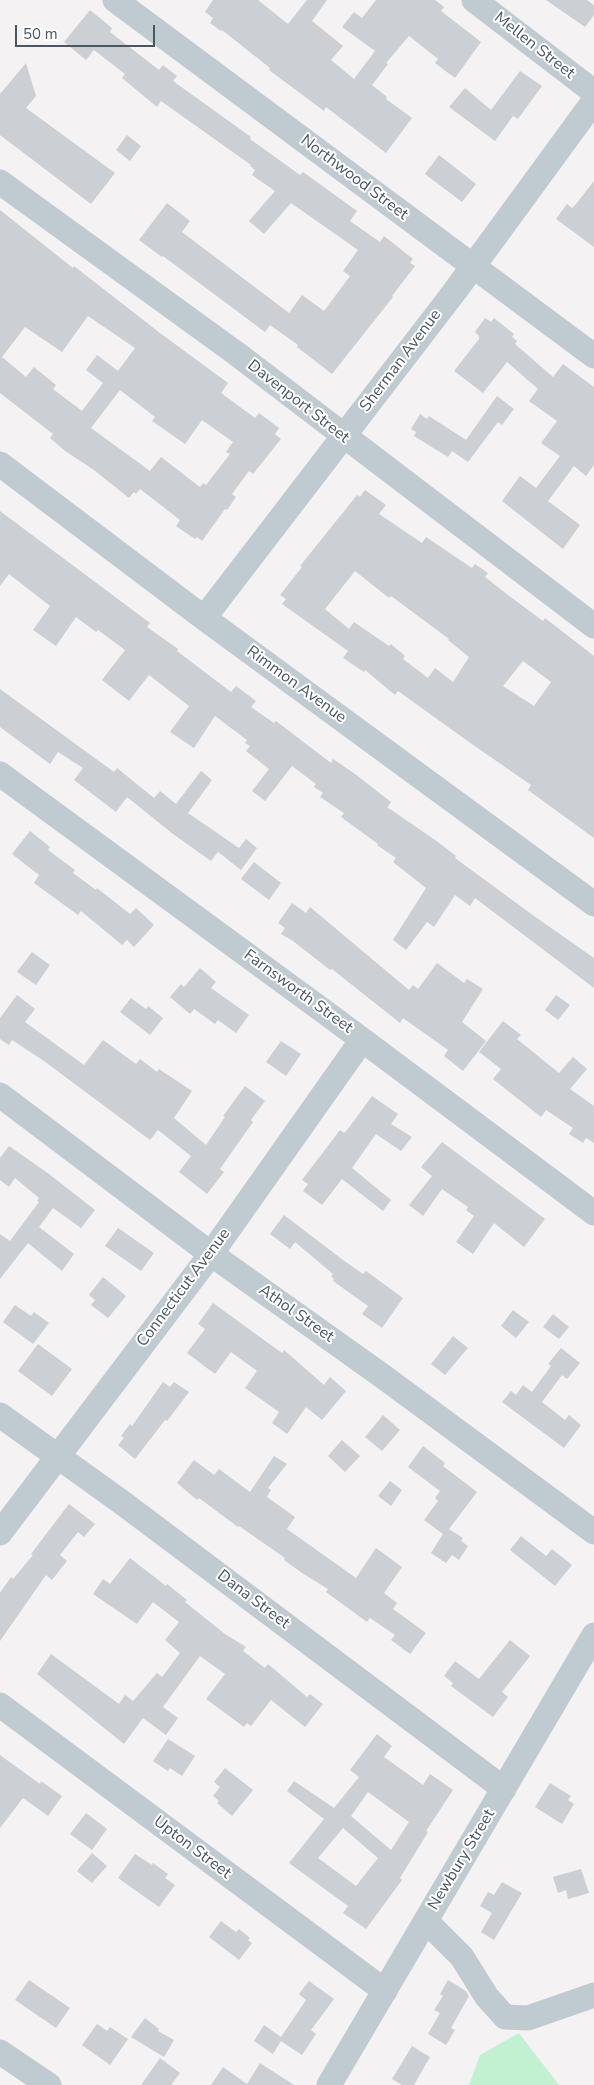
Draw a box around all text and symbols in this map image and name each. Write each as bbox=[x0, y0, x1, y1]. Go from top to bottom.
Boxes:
street label: Mellen Street bbox=[490, 9, 578, 83]
scale bar bbox=[18, 15, 158, 47]
text: 50 m bbox=[23, 24, 58, 44]
street label: Northwood Street bbox=[296, 131, 412, 225]
street label: Sherman Avenue bbox=[356, 306, 446, 416]
street label: Davenport Street bbox=[243, 356, 353, 448]
street label: Rimmon Avenue bbox=[242, 642, 350, 728]
street label: Farnsworth Street bbox=[240, 946, 356, 1038]
street label: Connecticut Avenue bbox=[133, 1225, 235, 1351]
street label: Athol Street bbox=[255, 1281, 337, 1347]
street label: Dana Street bbox=[213, 1567, 293, 1633]
street label: Newbury Street bbox=[424, 1806, 500, 1914]
street label: Upton Street bbox=[149, 1813, 235, 1883]

